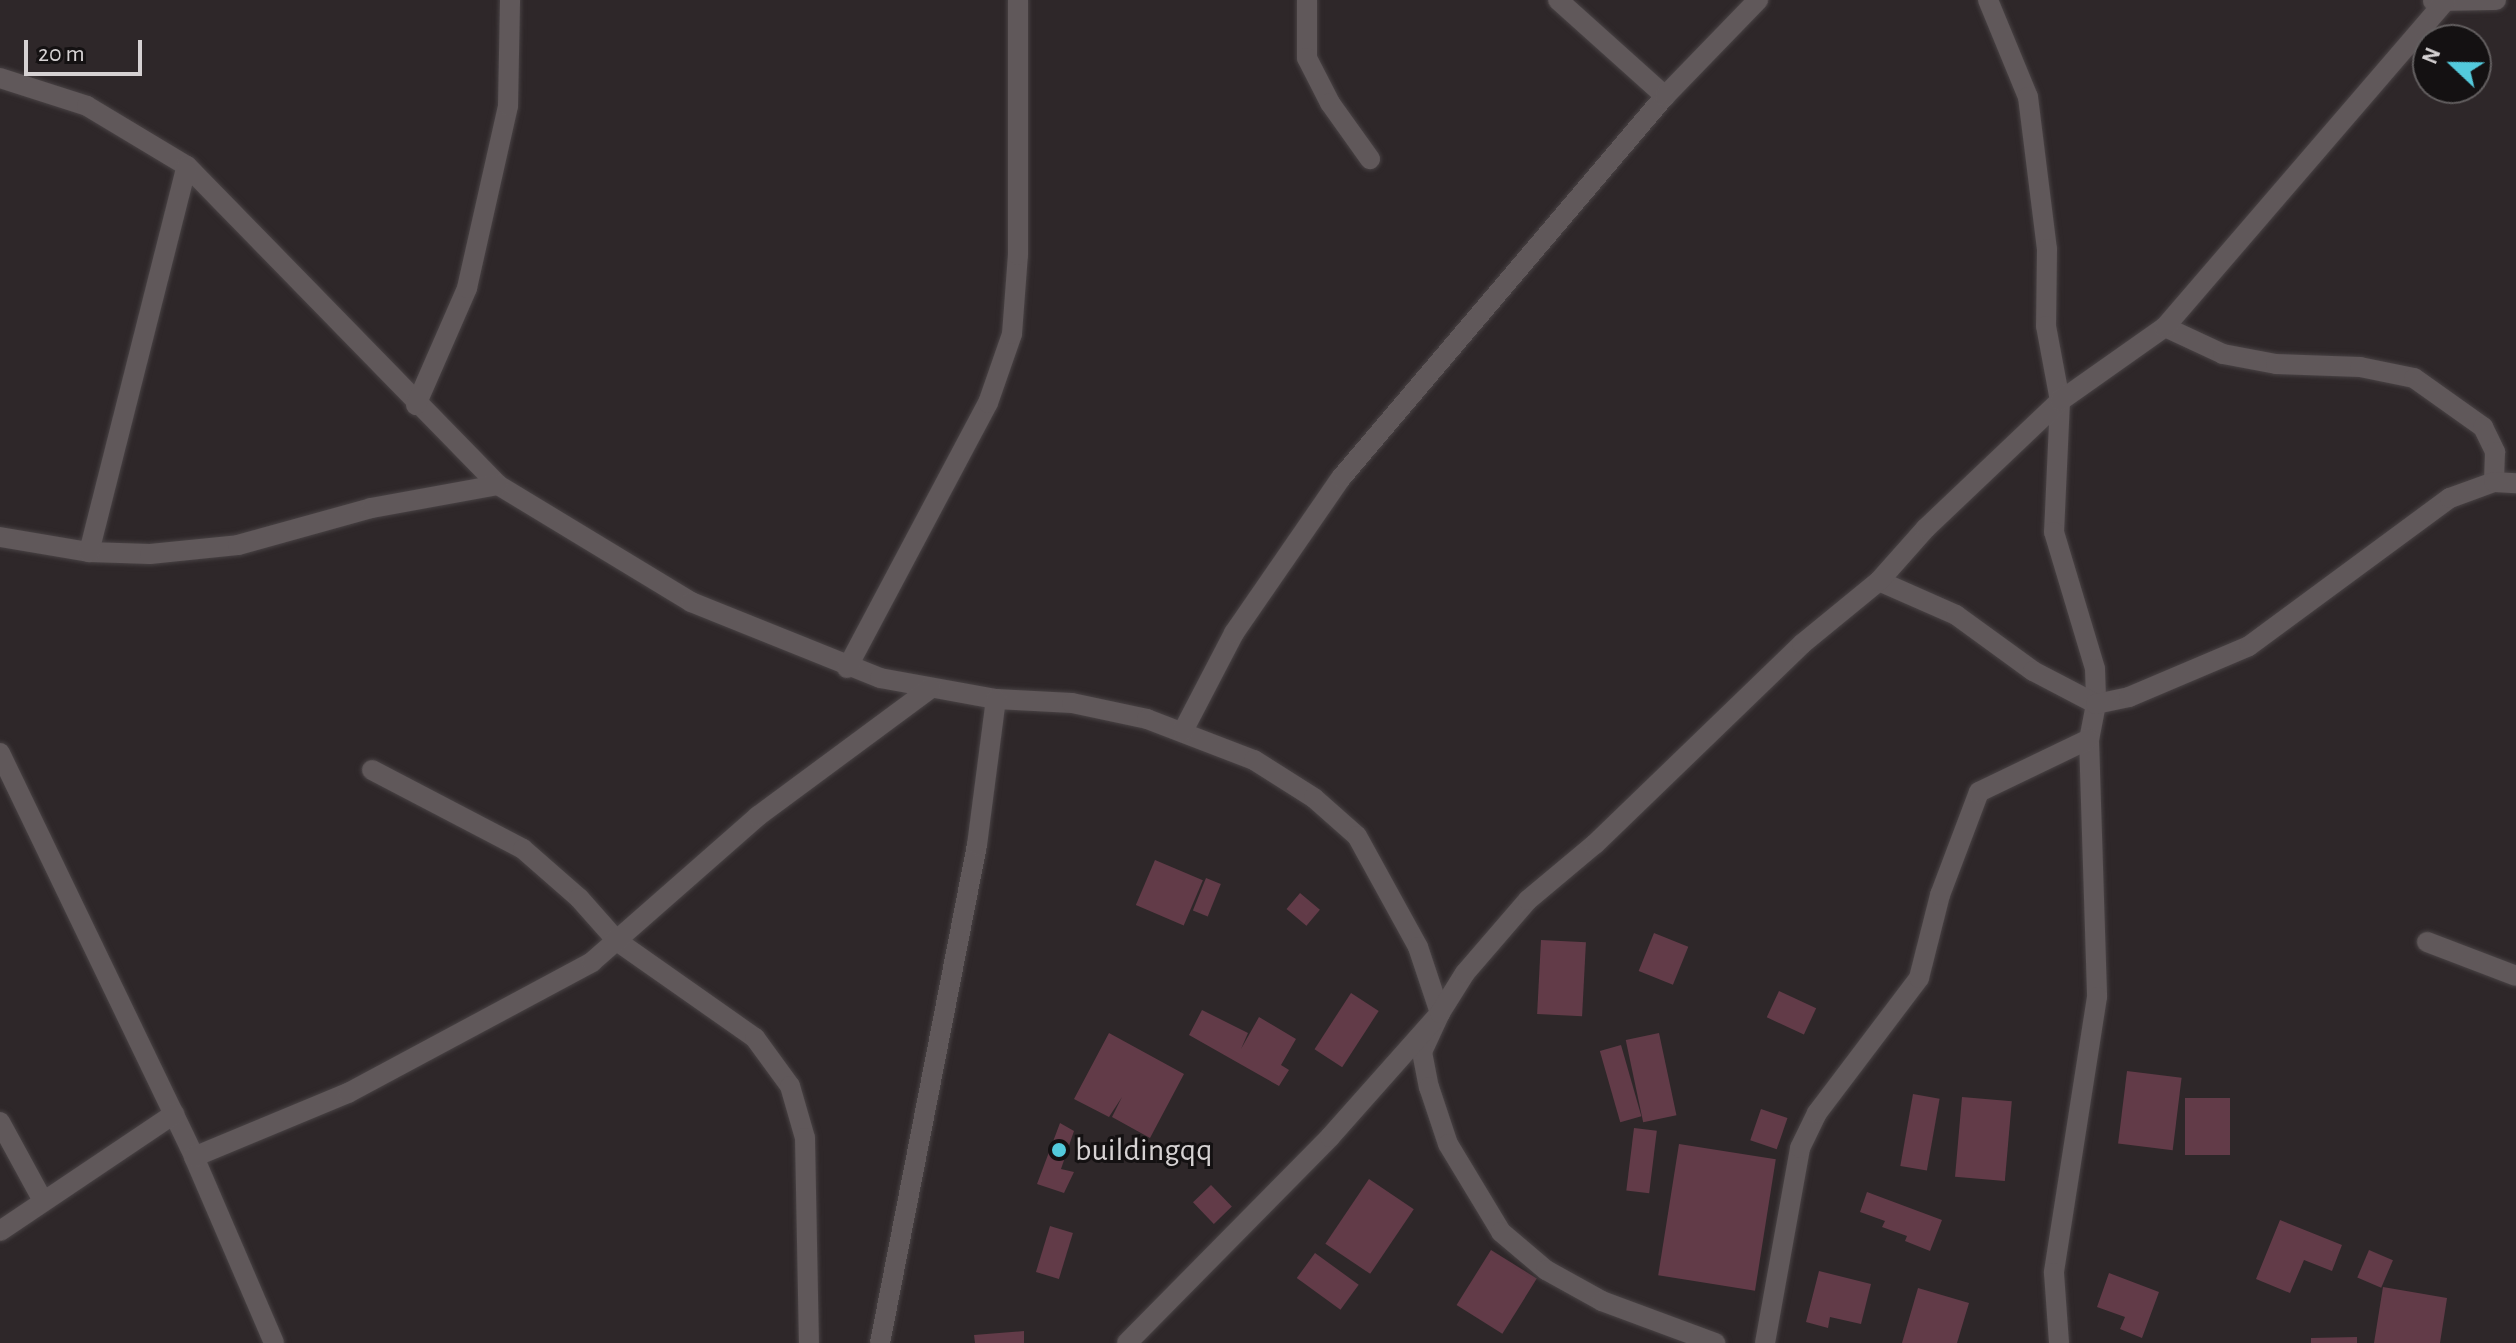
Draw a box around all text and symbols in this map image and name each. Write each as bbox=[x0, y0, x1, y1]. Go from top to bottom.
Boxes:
scale bar bbox=[28, 24, 146, 74]
north arrow bbox=[2412, 24, 2492, 104]
text: 20 m bbox=[38, 42, 85, 66]
text: N bbox=[2419, 45, 2445, 67]
place label: buildingqq bbox=[1075, 1131, 1212, 1169]
marker: buildingqq bbox=[1050, 1141, 1068, 1159]

